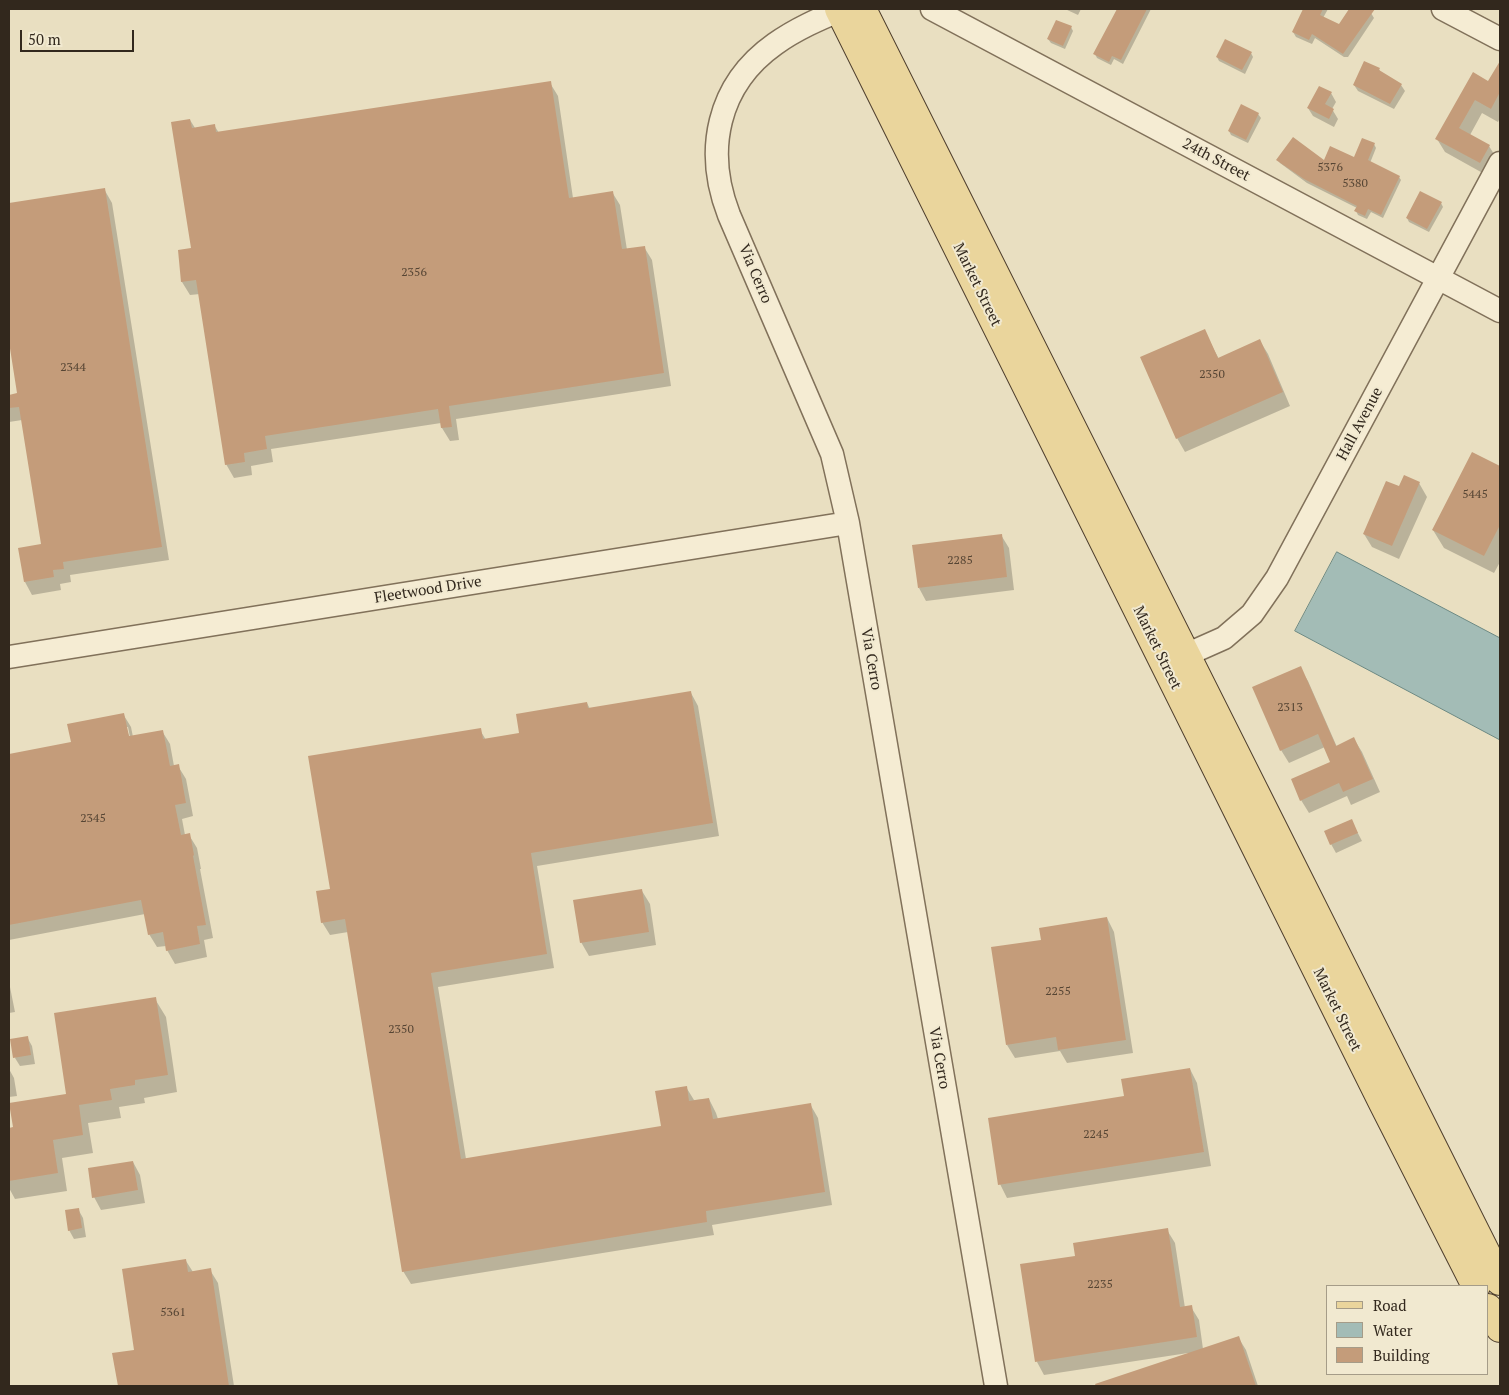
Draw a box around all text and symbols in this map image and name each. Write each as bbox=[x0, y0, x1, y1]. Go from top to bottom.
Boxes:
scale bar bbox=[22, 20, 136, 52]
text: 50 m bbox=[28, 29, 61, 49]
street label: 24th Street bbox=[1179, 135, 1253, 185]
house number: 5376 bbox=[1317, 161, 1343, 175]
house number: 5380 bbox=[1342, 177, 1368, 191]
street label: Market Street bbox=[949, 240, 1005, 330]
street label: Via Cerro bbox=[734, 242, 776, 306]
house number: 2356 bbox=[401, 266, 427, 280]
house number: 2344 bbox=[60, 361, 86, 375]
house number: 2350 bbox=[1199, 368, 1225, 382]
street label: Hall Avenue bbox=[1333, 384, 1387, 464]
house number: 5445 bbox=[1462, 488, 1488, 502]
house number: 2285 bbox=[947, 554, 973, 568]
street label: Fleetwood Drive bbox=[373, 573, 483, 607]
street label: Market Street bbox=[1129, 603, 1185, 693]
street label: Via Cerro bbox=[857, 627, 885, 691]
house number: 2313 bbox=[1277, 701, 1303, 715]
house number: 2345 bbox=[80, 812, 106, 826]
street label: Market Street bbox=[1309, 965, 1365, 1055]
house number: 2255 bbox=[1045, 985, 1071, 999]
house number: 2350 bbox=[388, 1023, 414, 1037]
street label: Via Cerro bbox=[925, 1026, 953, 1090]
house number: 2245 bbox=[1083, 1128, 1109, 1142]
house number: 2235 bbox=[1087, 1278, 1113, 1292]
legend bbox=[1326, 1285, 1489, 1375]
text: Road bbox=[1373, 1295, 1406, 1315]
house number: 5361 bbox=[160, 1306, 186, 1320]
text: Water bbox=[1373, 1320, 1412, 1340]
text: Building bbox=[1373, 1345, 1430, 1365]

